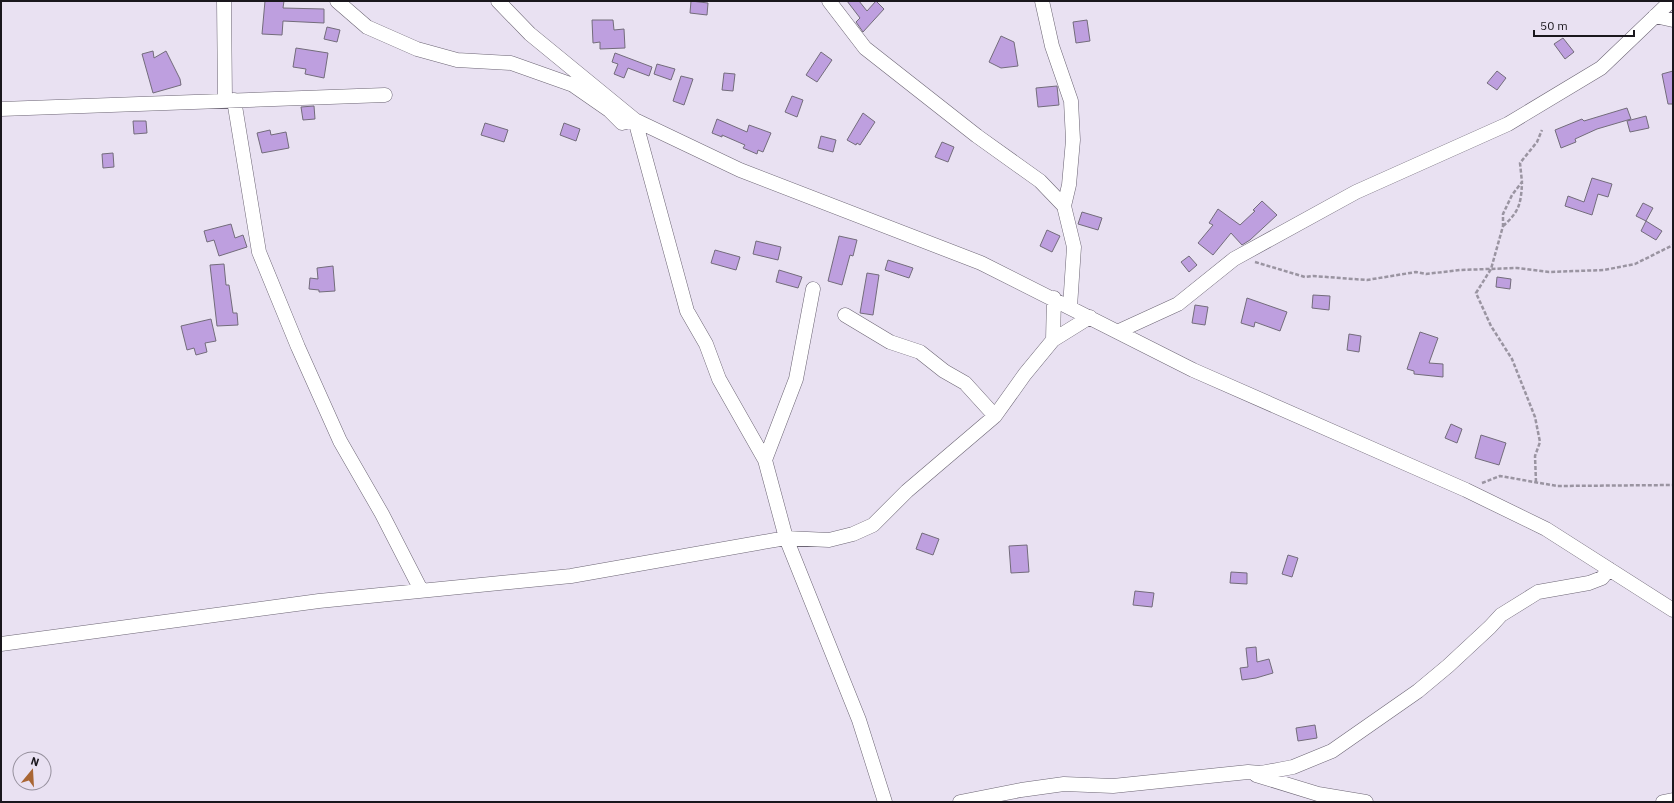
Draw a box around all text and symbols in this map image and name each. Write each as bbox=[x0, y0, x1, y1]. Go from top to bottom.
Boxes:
scale bar bbox=[1534, 12, 1634, 38]
text: 50 m bbox=[1540, 18, 1568, 33]
north arrow bbox=[12, 751, 52, 791]
text: N bbox=[29, 754, 41, 769]

